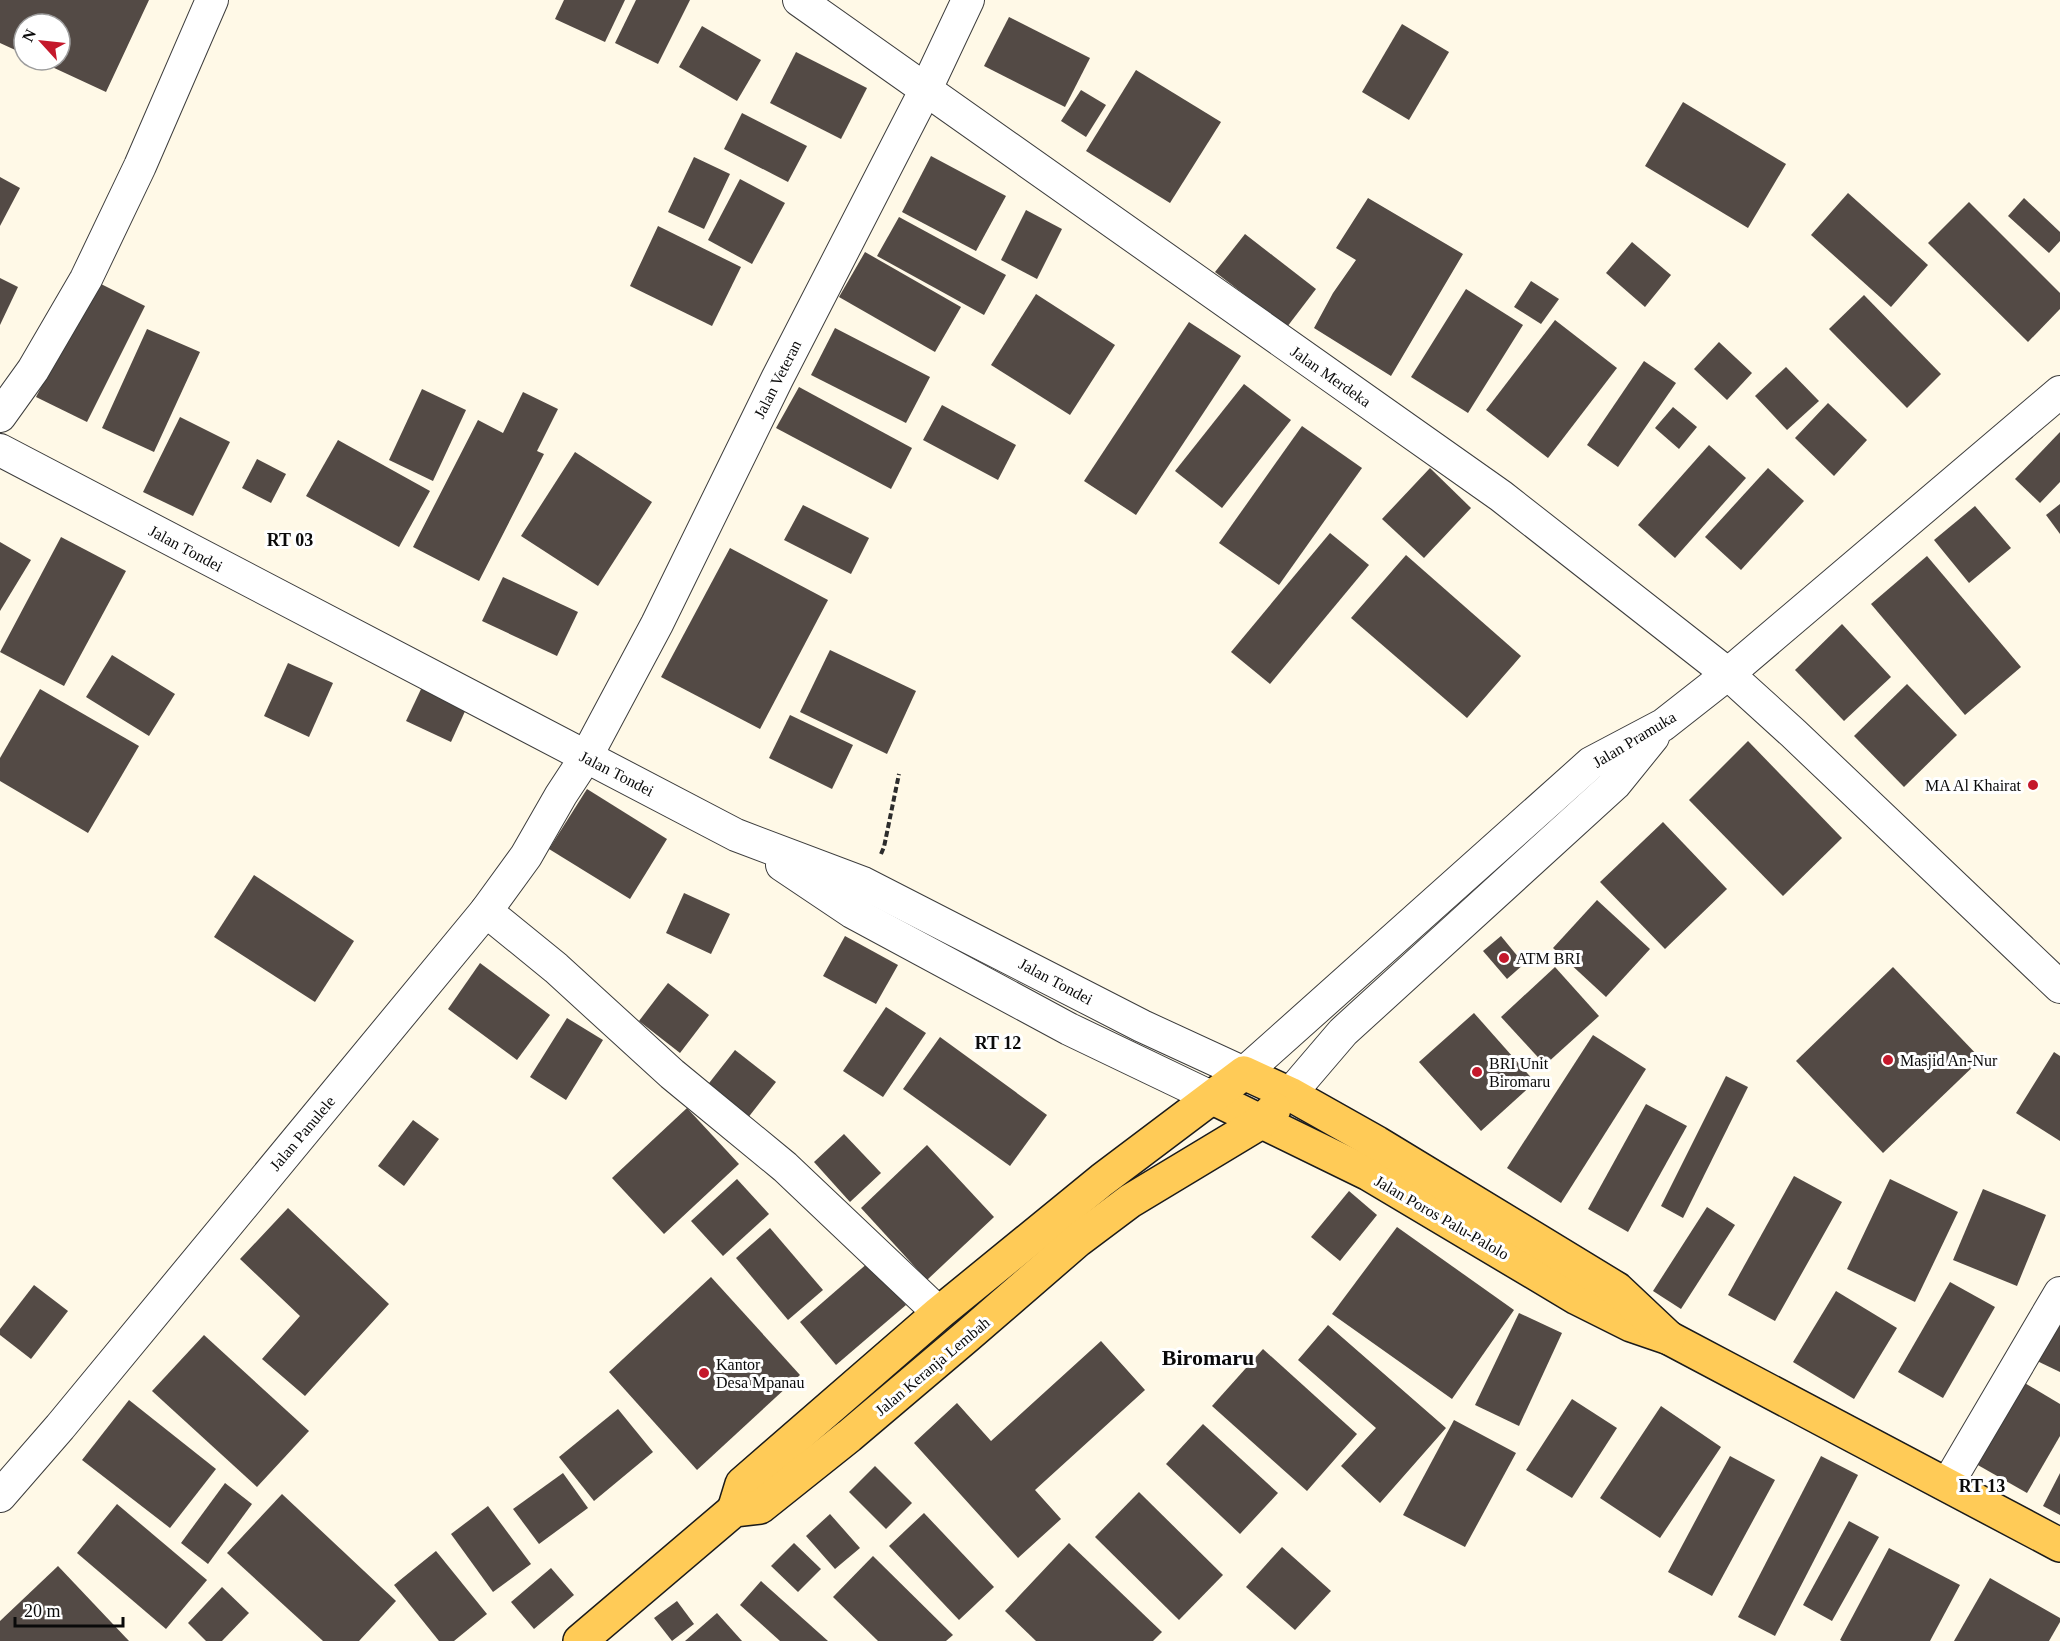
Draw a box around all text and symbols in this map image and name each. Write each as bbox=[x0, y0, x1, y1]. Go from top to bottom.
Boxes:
north arrow bbox=[12, 12, 72, 72]
text: N bbox=[19, 26, 39, 44]
street label: Jalan Veteran bbox=[750, 337, 804, 421]
street label: Jalan Merdeka bbox=[1287, 343, 1374, 410]
street label: Jalan Tondei bbox=[146, 522, 226, 575]
district label: RT 03 bbox=[267, 530, 313, 550]
street label: Jalan Pramuka bbox=[1590, 708, 1679, 771]
street label: Jalan Tondei bbox=[577, 748, 657, 800]
place label: MA Al Khairat bbox=[1925, 777, 2022, 794]
marker: MA Al Khairat bbox=[2026, 778, 2040, 792]
place label: ATM BRI bbox=[1516, 950, 1580, 967]
marker: ATM BRI bbox=[1497, 951, 1511, 965]
street label: Jalan Tondei bbox=[1016, 955, 1096, 1008]
district label: RT 12 bbox=[975, 1033, 1021, 1053]
place label: Masjid An-Nur bbox=[1900, 1052, 1998, 1070]
marker: Masjid An-Nur bbox=[1881, 1053, 1895, 1067]
place label: BRI Unit Biromaru bbox=[1489, 1055, 1550, 1090]
marker: BRI Unit Biromaru bbox=[1470, 1065, 1484, 1079]
street label: Jalan Panulele bbox=[266, 1093, 338, 1174]
street label: Jalan Poros Palu-Palolo bbox=[1372, 1172, 1512, 1263]
street label: Jalan Keranja Lembah bbox=[872, 1314, 994, 1420]
district label: Biromaru bbox=[1162, 1345, 1254, 1370]
place label: Kantor Desa Mpanau bbox=[716, 1356, 804, 1392]
marker: Kantor Desa Mpanau bbox=[697, 1366, 711, 1380]
district label: RT 13 bbox=[1959, 1476, 2005, 1496]
scale bar bbox=[15, 1590, 123, 1628]
text: 20 m bbox=[24, 1601, 61, 1621]

